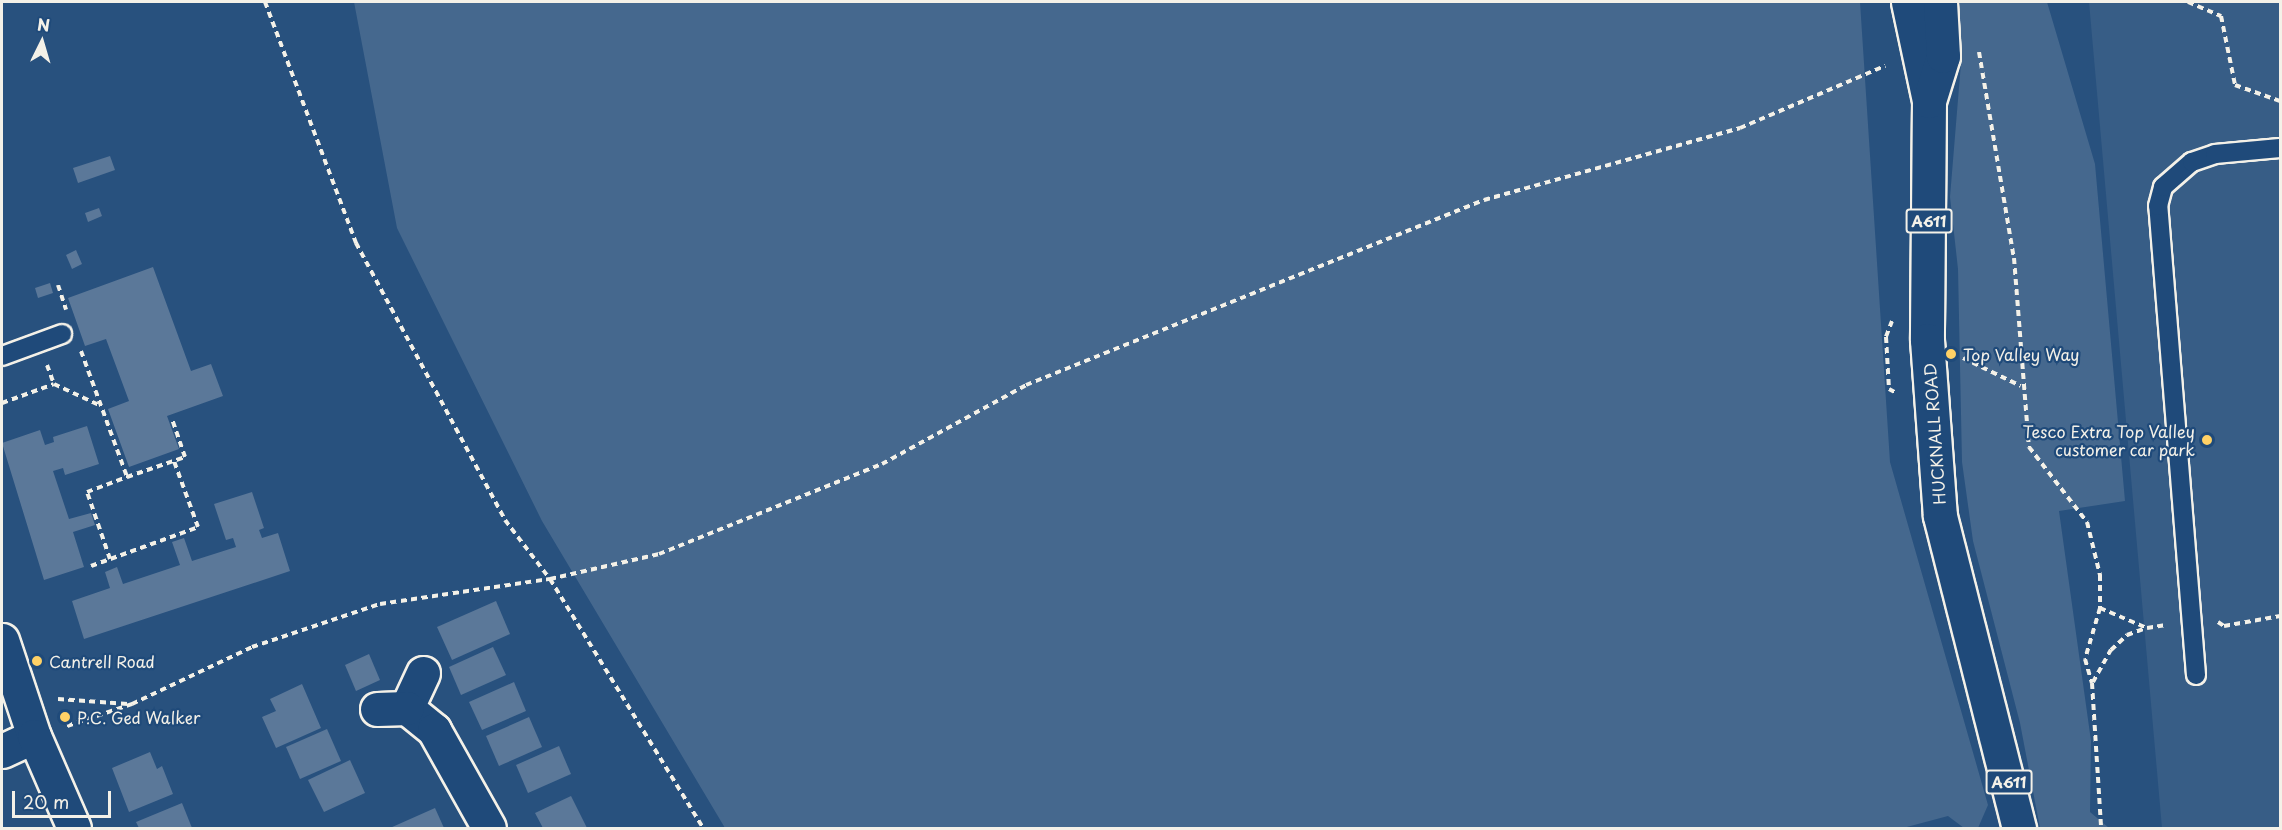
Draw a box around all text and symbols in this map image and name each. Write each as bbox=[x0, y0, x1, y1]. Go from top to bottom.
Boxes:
north arrow bbox=[12, 12, 72, 72]
text: N bbox=[36, 12, 51, 37]
road number: A611 bbox=[1905, 209, 1953, 233]
place label: Top Valley Way bbox=[1963, 344, 2081, 364]
marker: Top Valley Way bbox=[1944, 347, 1958, 361]
street label: HUCKNALL ROAD bbox=[1919, 361, 1949, 507]
place label: Tesco Extra Top Valley customer car park bbox=[2022, 421, 2195, 459]
marker: Tesco Extra Top Valley customer car park bbox=[2200, 433, 2214, 447]
place label: Cantrell Road bbox=[49, 651, 156, 671]
marker: Cantrell Road bbox=[30, 654, 44, 668]
place label: P.C. Ged Walker bbox=[77, 707, 205, 727]
marker: P.C. Ged Walker bbox=[58, 710, 72, 724]
road number: A611 bbox=[1985, 770, 2033, 794]
scale bar bbox=[15, 779, 114, 817]
text: 20 m bbox=[23, 788, 69, 815]

